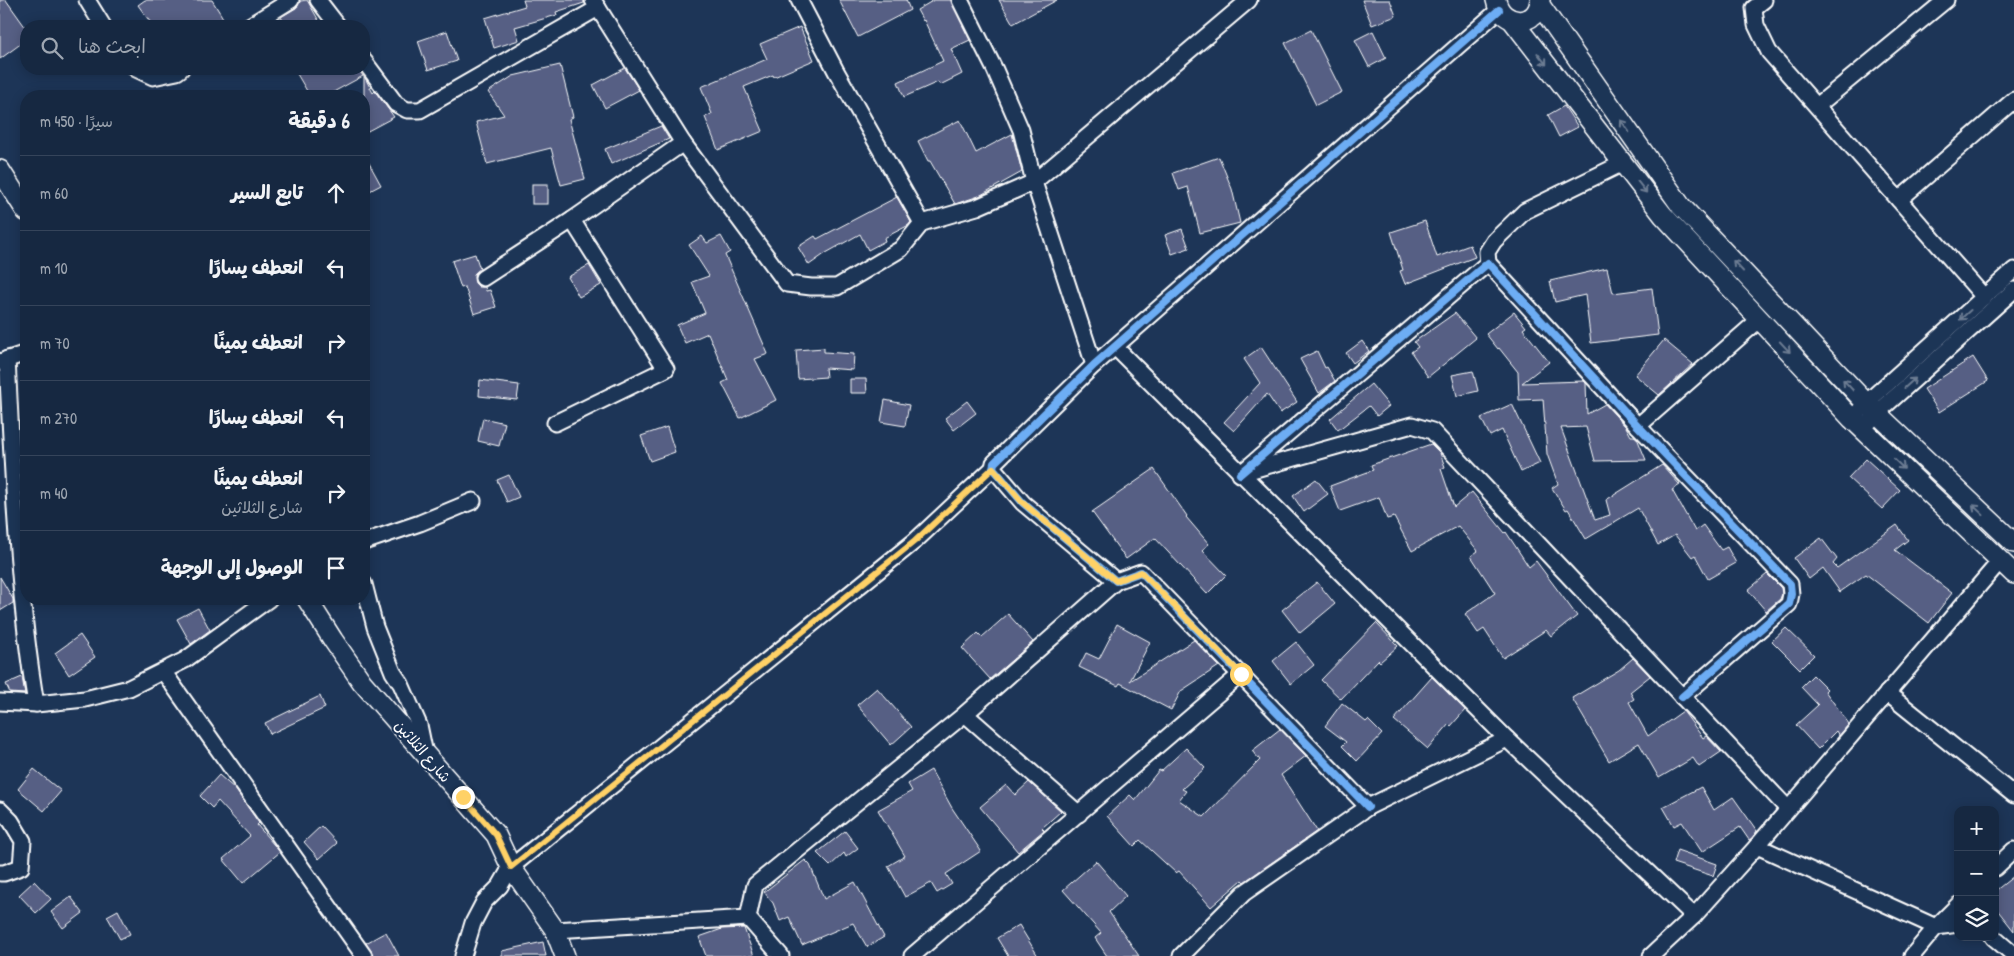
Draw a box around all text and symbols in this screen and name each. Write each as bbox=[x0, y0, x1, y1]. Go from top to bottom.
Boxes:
search box bbox=[20, 20, 370, 75]
text: ابحث هنا bbox=[78, 33, 146, 59]
icon: search bbox=[38, 34, 66, 62]
one-way arrow bbox=[1537, 52, 1548, 65]
text: 6 دقيقة bbox=[288, 106, 350, 135]
text: سيرًا · 450 m bbox=[40, 110, 113, 132]
one-way arrow bbox=[1620, 119, 1630, 133]
text: تابع السير bbox=[231, 179, 303, 205]
icon: ahead bbox=[322, 179, 350, 207]
one-way arrow bbox=[1637, 180, 1647, 194]
text: 60 m bbox=[40, 182, 68, 204]
text: انعطف يسارًا bbox=[209, 254, 303, 280]
icon: left bbox=[322, 254, 350, 282]
text: 10 m bbox=[40, 257, 68, 279]
one-way arrow bbox=[1732, 260, 1744, 273]
one-way arrow bbox=[1958, 309, 1971, 320]
text: انعطف يمينًا bbox=[214, 329, 303, 355]
icon: right bbox=[322, 329, 350, 357]
text: 70 m bbox=[40, 332, 70, 354]
one-way arrow bbox=[1779, 341, 1791, 354]
one-way arrow bbox=[1904, 377, 1917, 389]
one-way arrow bbox=[1842, 379, 1854, 391]
text: انعطف يسارًا bbox=[209, 404, 303, 430]
icon: left bbox=[322, 404, 350, 432]
text: 270 m bbox=[40, 407, 77, 429]
one-way arrow bbox=[1893, 457, 1905, 470]
text: انعطف يمينًا bbox=[214, 465, 303, 491]
icon: right bbox=[322, 479, 350, 507]
text: 40 m bbox=[40, 482, 68, 504]
text: شارع الثلاثين bbox=[221, 496, 303, 518]
one-way arrow bbox=[1972, 504, 1985, 515]
text: الوصول إلى الوجهة bbox=[161, 554, 303, 580]
icon: arrive bbox=[322, 554, 350, 582]
route start bbox=[1230, 663, 1253, 686]
street label: شارع الثلاثين bbox=[390, 715, 456, 787]
route end bbox=[452, 786, 475, 809]
map controls bbox=[1954, 806, 1999, 941]
button: + bbox=[1954, 806, 1999, 851]
button: − bbox=[1954, 851, 1999, 896]
button: layers bbox=[1954, 896, 1999, 941]

